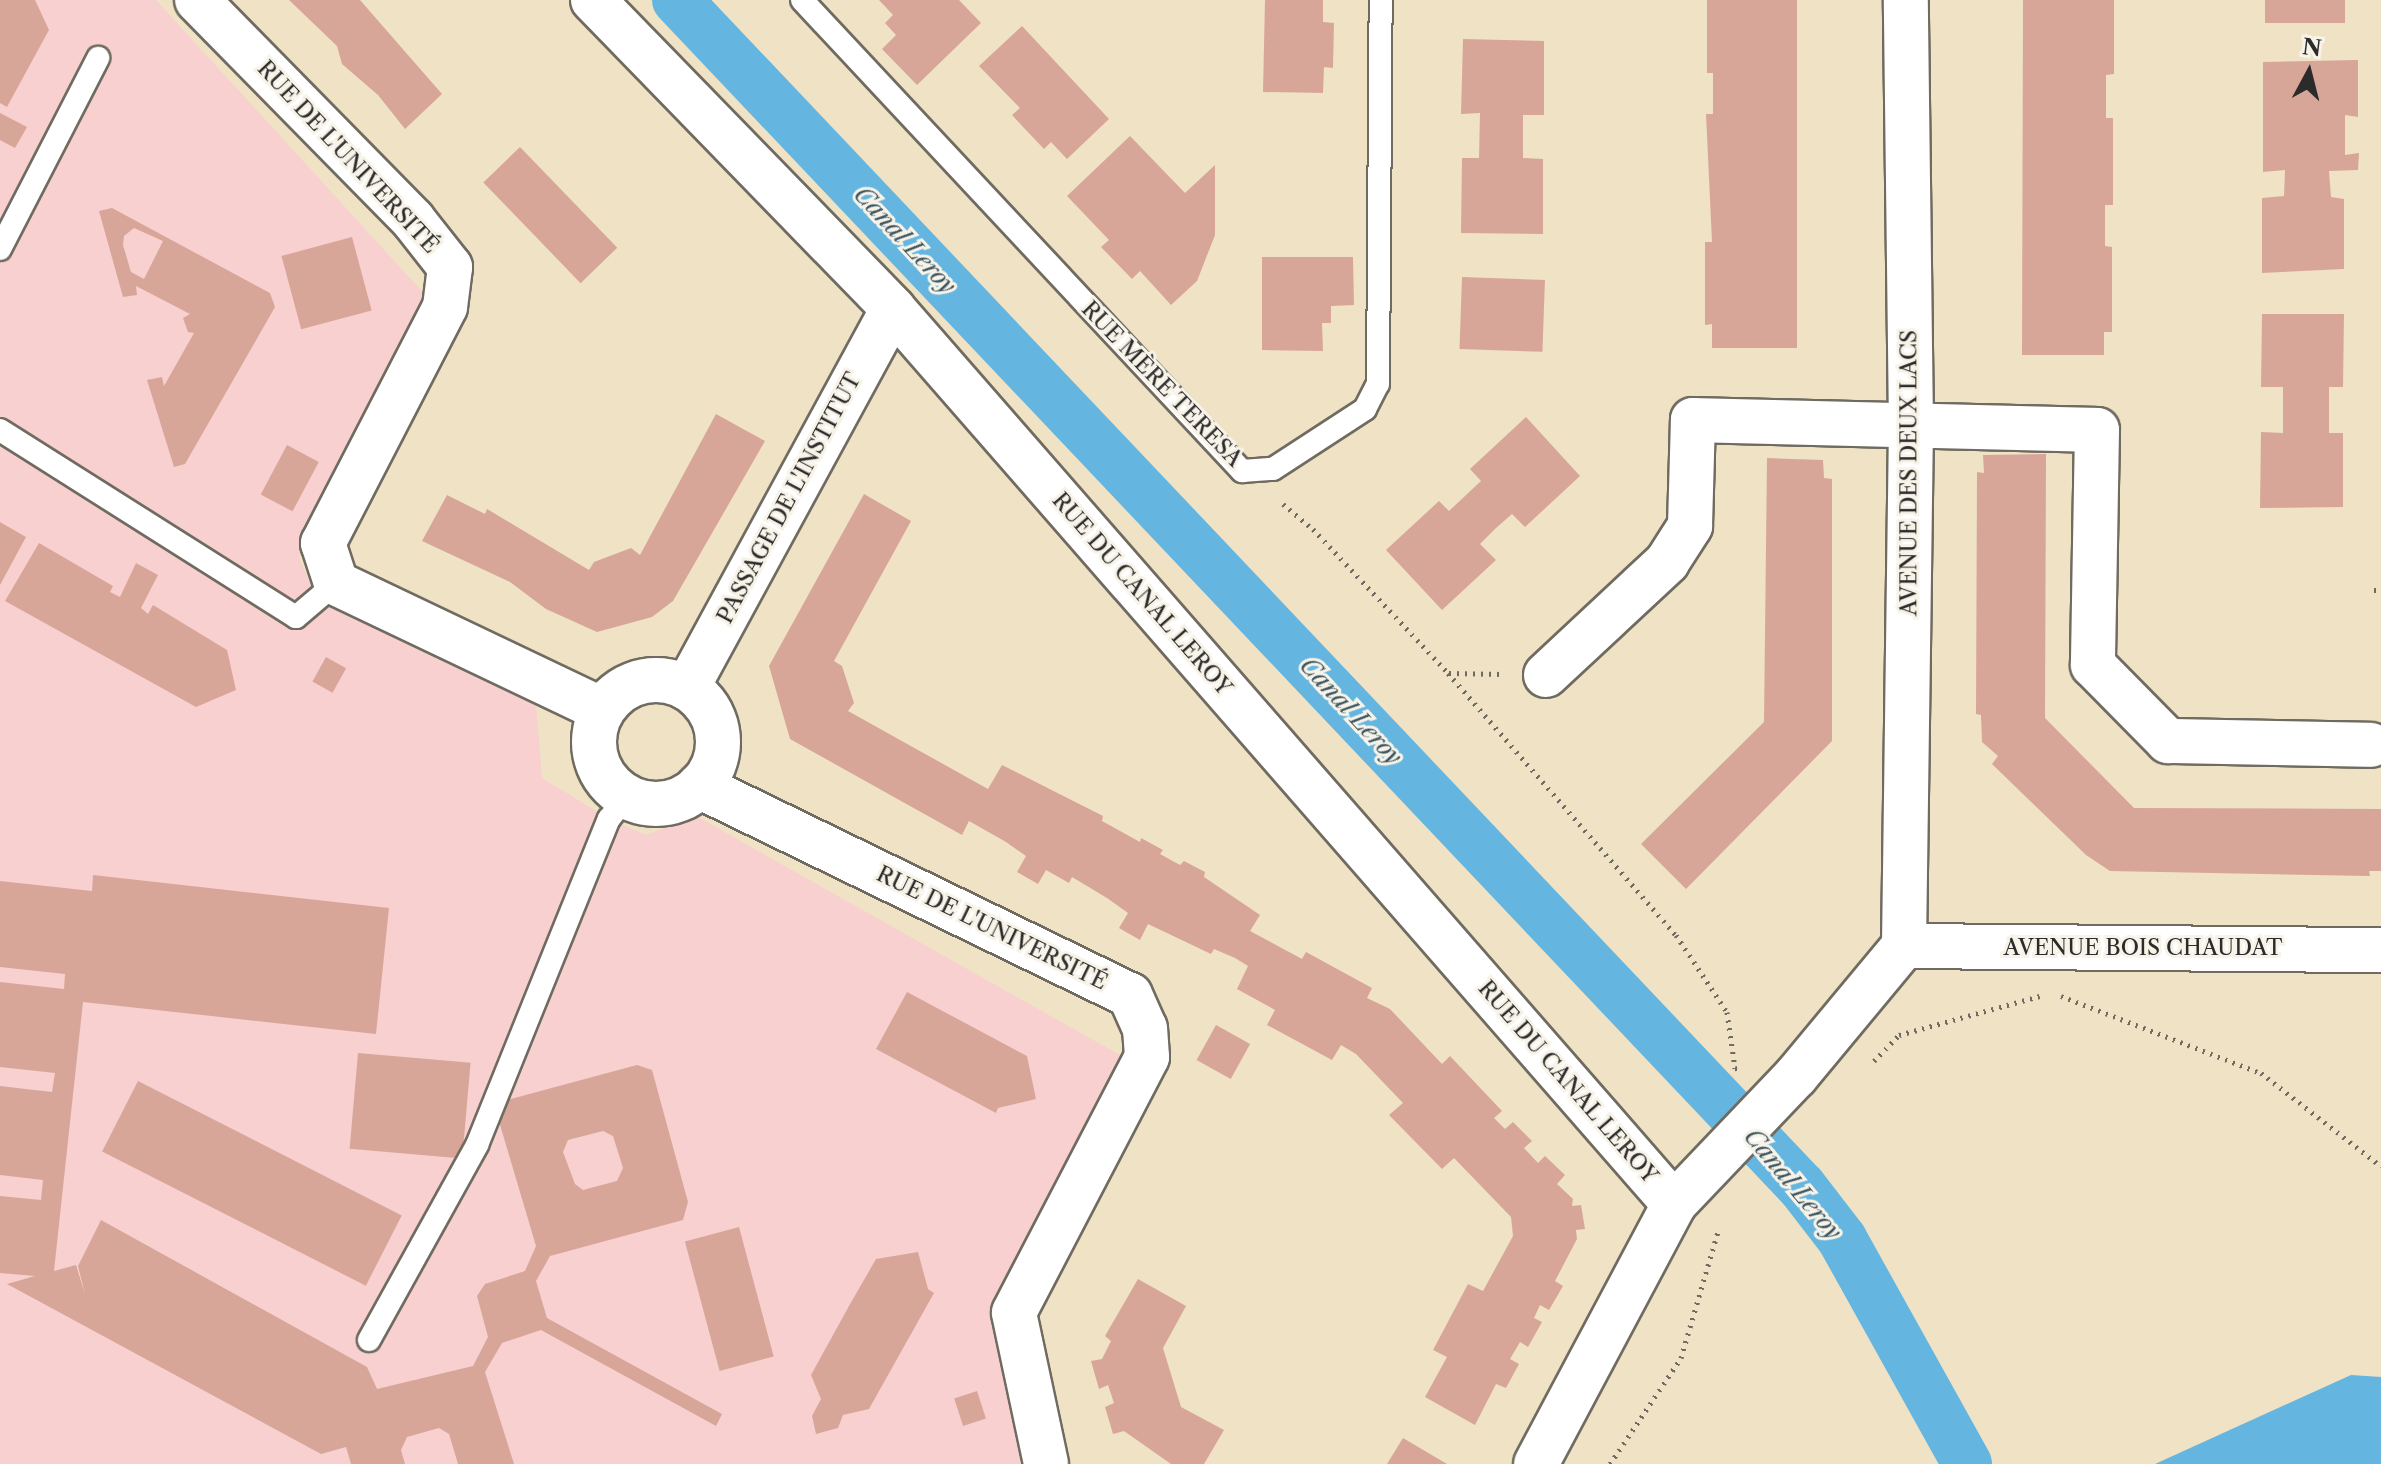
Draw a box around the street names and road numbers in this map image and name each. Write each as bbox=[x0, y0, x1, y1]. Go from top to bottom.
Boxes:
street label: RUE DE L'UNIVERSITÉ bbox=[252, 55, 444, 259]
street label: RUE MÈRE TERESA bbox=[1076, 296, 1248, 472]
street label: AVENUE DES DEUX LACS bbox=[1896, 330, 1922, 616]
street label: PASSAGE DE L'INSTITUT bbox=[712, 368, 866, 628]
street label: RUE DU CANAL LEROY bbox=[1047, 487, 1237, 701]
street label: RUE DE L'UNIVERSITÉ bbox=[872, 861, 1112, 995]
street label: AVENUE BOIS CHAUDAT bbox=[2004, 935, 2282, 961]
street label: RUE DU CANAL LEROY bbox=[1473, 975, 1663, 1189]

